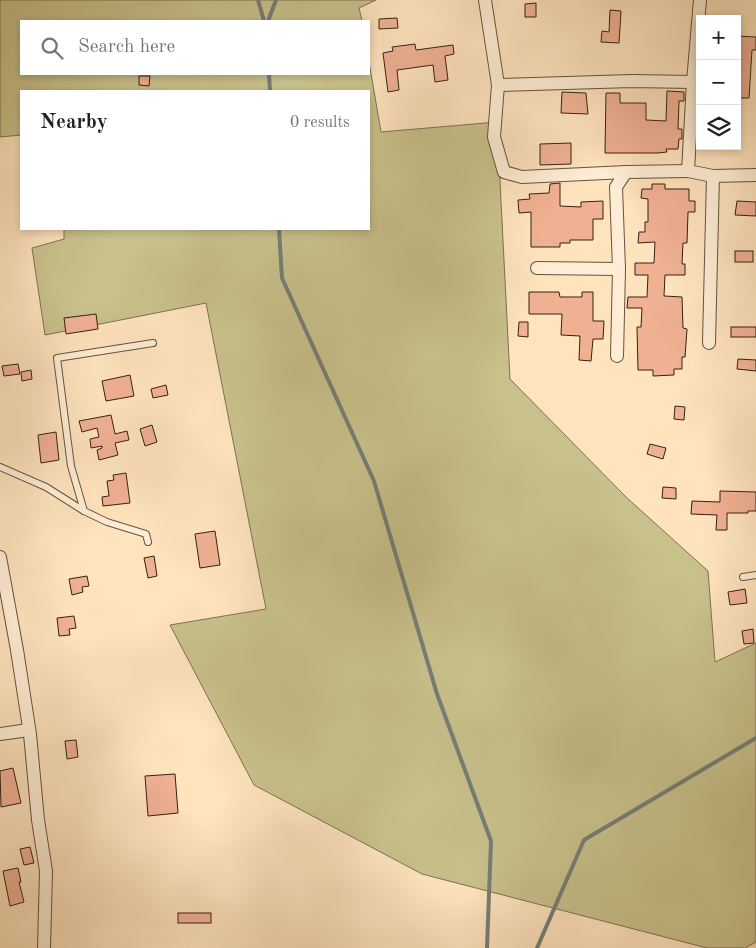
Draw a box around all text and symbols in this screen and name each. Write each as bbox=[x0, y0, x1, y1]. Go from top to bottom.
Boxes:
map controls bbox=[696, 15, 741, 150]
button: + bbox=[696, 15, 741, 60]
search box bbox=[20, 20, 370, 75]
icon: search bbox=[38, 34, 66, 62]
text: Search here bbox=[78, 38, 175, 57]
button: − bbox=[696, 60, 741, 105]
button: layers bbox=[696, 105, 741, 150]
text: Nearby bbox=[40, 112, 108, 133]
text: 0 results bbox=[290, 115, 350, 131]

